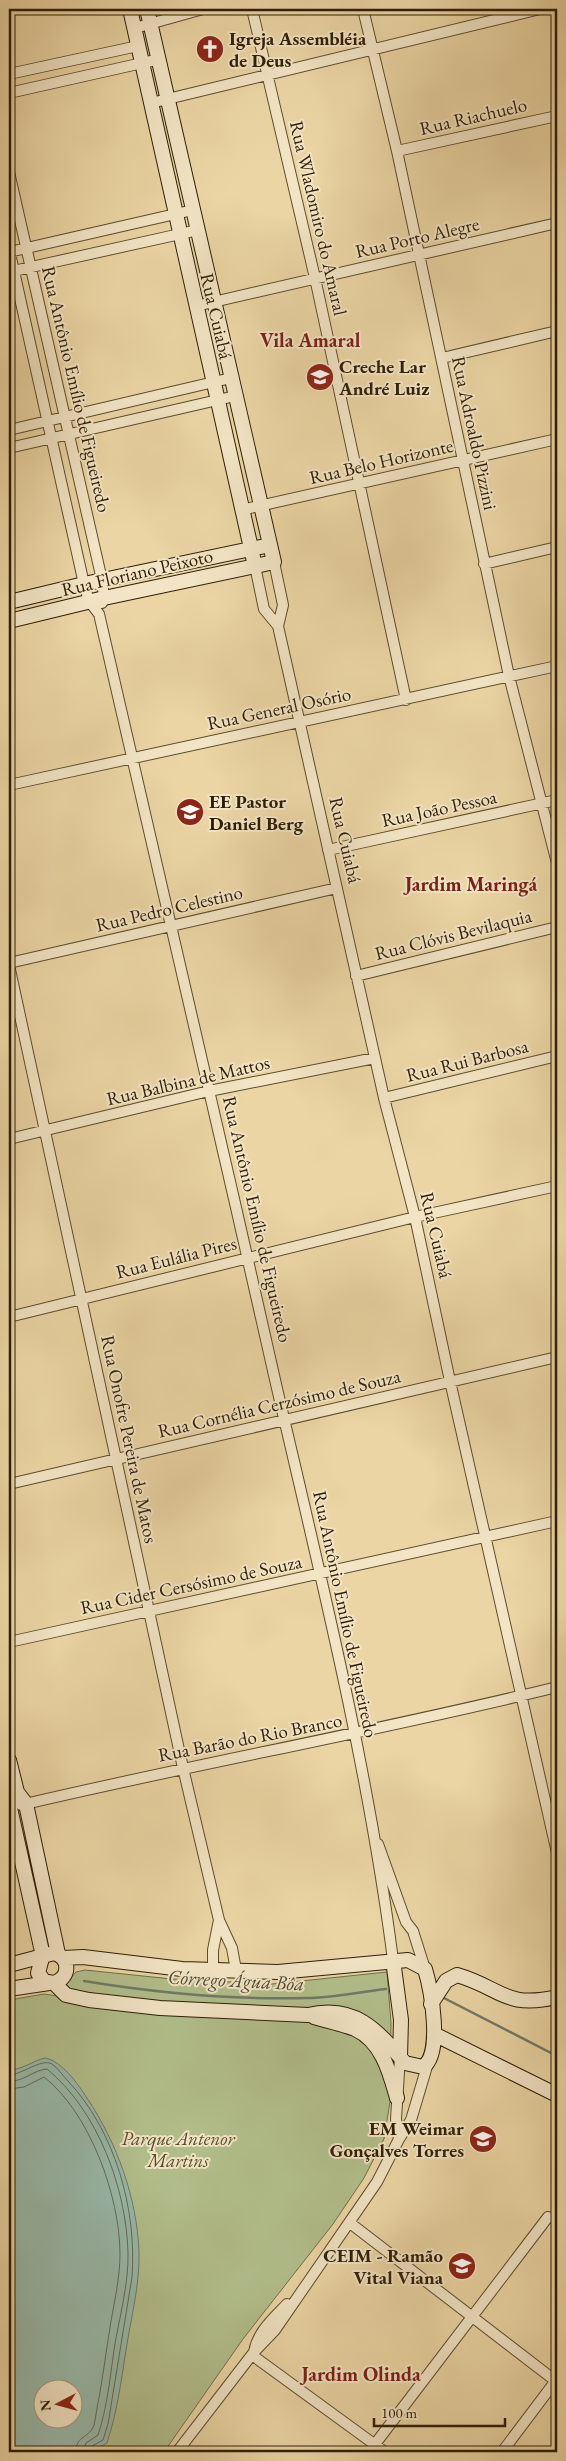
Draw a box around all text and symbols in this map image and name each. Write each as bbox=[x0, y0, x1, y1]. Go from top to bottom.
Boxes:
place label: Igreja Assembléia de Deus bbox=[229, 26, 367, 73]
church icon: Igreja Assembléia de Deus bbox=[195, 34, 225, 64]
street label: Rua Riachuelo bbox=[417, 92, 529, 141]
street label: Rua Wladomiro do Amaral bbox=[284, 118, 353, 318]
street label: Rua Porto Alegre bbox=[353, 211, 482, 264]
street label: Rua Antônio Emílio de Figueiredo bbox=[36, 263, 117, 515]
street label: Rua Cuiabá bbox=[194, 271, 239, 362]
district label: Vila Amaral bbox=[260, 327, 361, 353]
place label: Creche Lar André Luiz bbox=[338, 354, 430, 401]
street label: Rua Adroaldo Pizzini bbox=[446, 354, 503, 513]
school or university icon: Creche Lar André Luiz bbox=[305, 362, 335, 392]
street label: Rua Belo Horizonte bbox=[307, 433, 456, 490]
street label: Rua Floriano Peixoto bbox=[59, 543, 215, 602]
street label: Rua General Osório bbox=[205, 681, 353, 736]
street label: Rua João Pessoa bbox=[379, 784, 499, 833]
place label: EE Pastor Daniel Berg bbox=[209, 789, 304, 836]
street label: Rua Cuiabá bbox=[323, 795, 368, 886]
school or university icon: EE Pastor Daniel Berg bbox=[175, 797, 205, 827]
district label: Jardim Maringá bbox=[403, 871, 538, 897]
street label: Rua Pedro Celestino bbox=[93, 879, 245, 938]
street label: Rua Clóvis Bevilaquia bbox=[372, 903, 535, 966]
street label: Rua Rui Barbosa bbox=[403, 1033, 531, 1088]
street label: Rua Balbina de Mattos bbox=[104, 1050, 272, 1111]
street label: Rua Antônio Emílio de Figueiredo bbox=[217, 1093, 298, 1345]
street label: Rua Cuiabá bbox=[414, 1190, 459, 1281]
street label: Rua Eulália Pires bbox=[113, 1230, 239, 1285]
street label: Rua Onofre Pereira de Matos bbox=[95, 1333, 164, 1545]
street label: Rua Cornélia Cerzósimo de Souza bbox=[155, 1363, 403, 1444]
street label: Rua Antônio Emílio de Figueiredo bbox=[307, 1488, 384, 1740]
street label: Rua Cider Cersósimo de Souza bbox=[78, 1549, 304, 1620]
street label: Rua Barão do Rio Branco bbox=[156, 1707, 344, 1768]
water label: Córrego Água Bôa bbox=[167, 1963, 305, 1997]
place label: EM Weimar Gonçalves Torres bbox=[330, 2116, 464, 2163]
school or university icon: EM Weimar Gonçalves Torres bbox=[468, 2124, 498, 2154]
park label: Parque Antenor Martins bbox=[121, 2126, 235, 2173]
place label: CEIM - Ramão Vital Viana bbox=[323, 2243, 444, 2290]
school or university icon: CEIM - Ramão Vital Viana bbox=[447, 2251, 477, 2281]
district label: Jardim Olinda bbox=[299, 2361, 421, 2387]
north arrow bbox=[32, 2378, 82, 2428]
scale bar bbox=[374, 2396, 505, 2428]
text: N bbox=[35, 2398, 55, 2412]
text: 100 m bbox=[381, 2403, 418, 2422]

